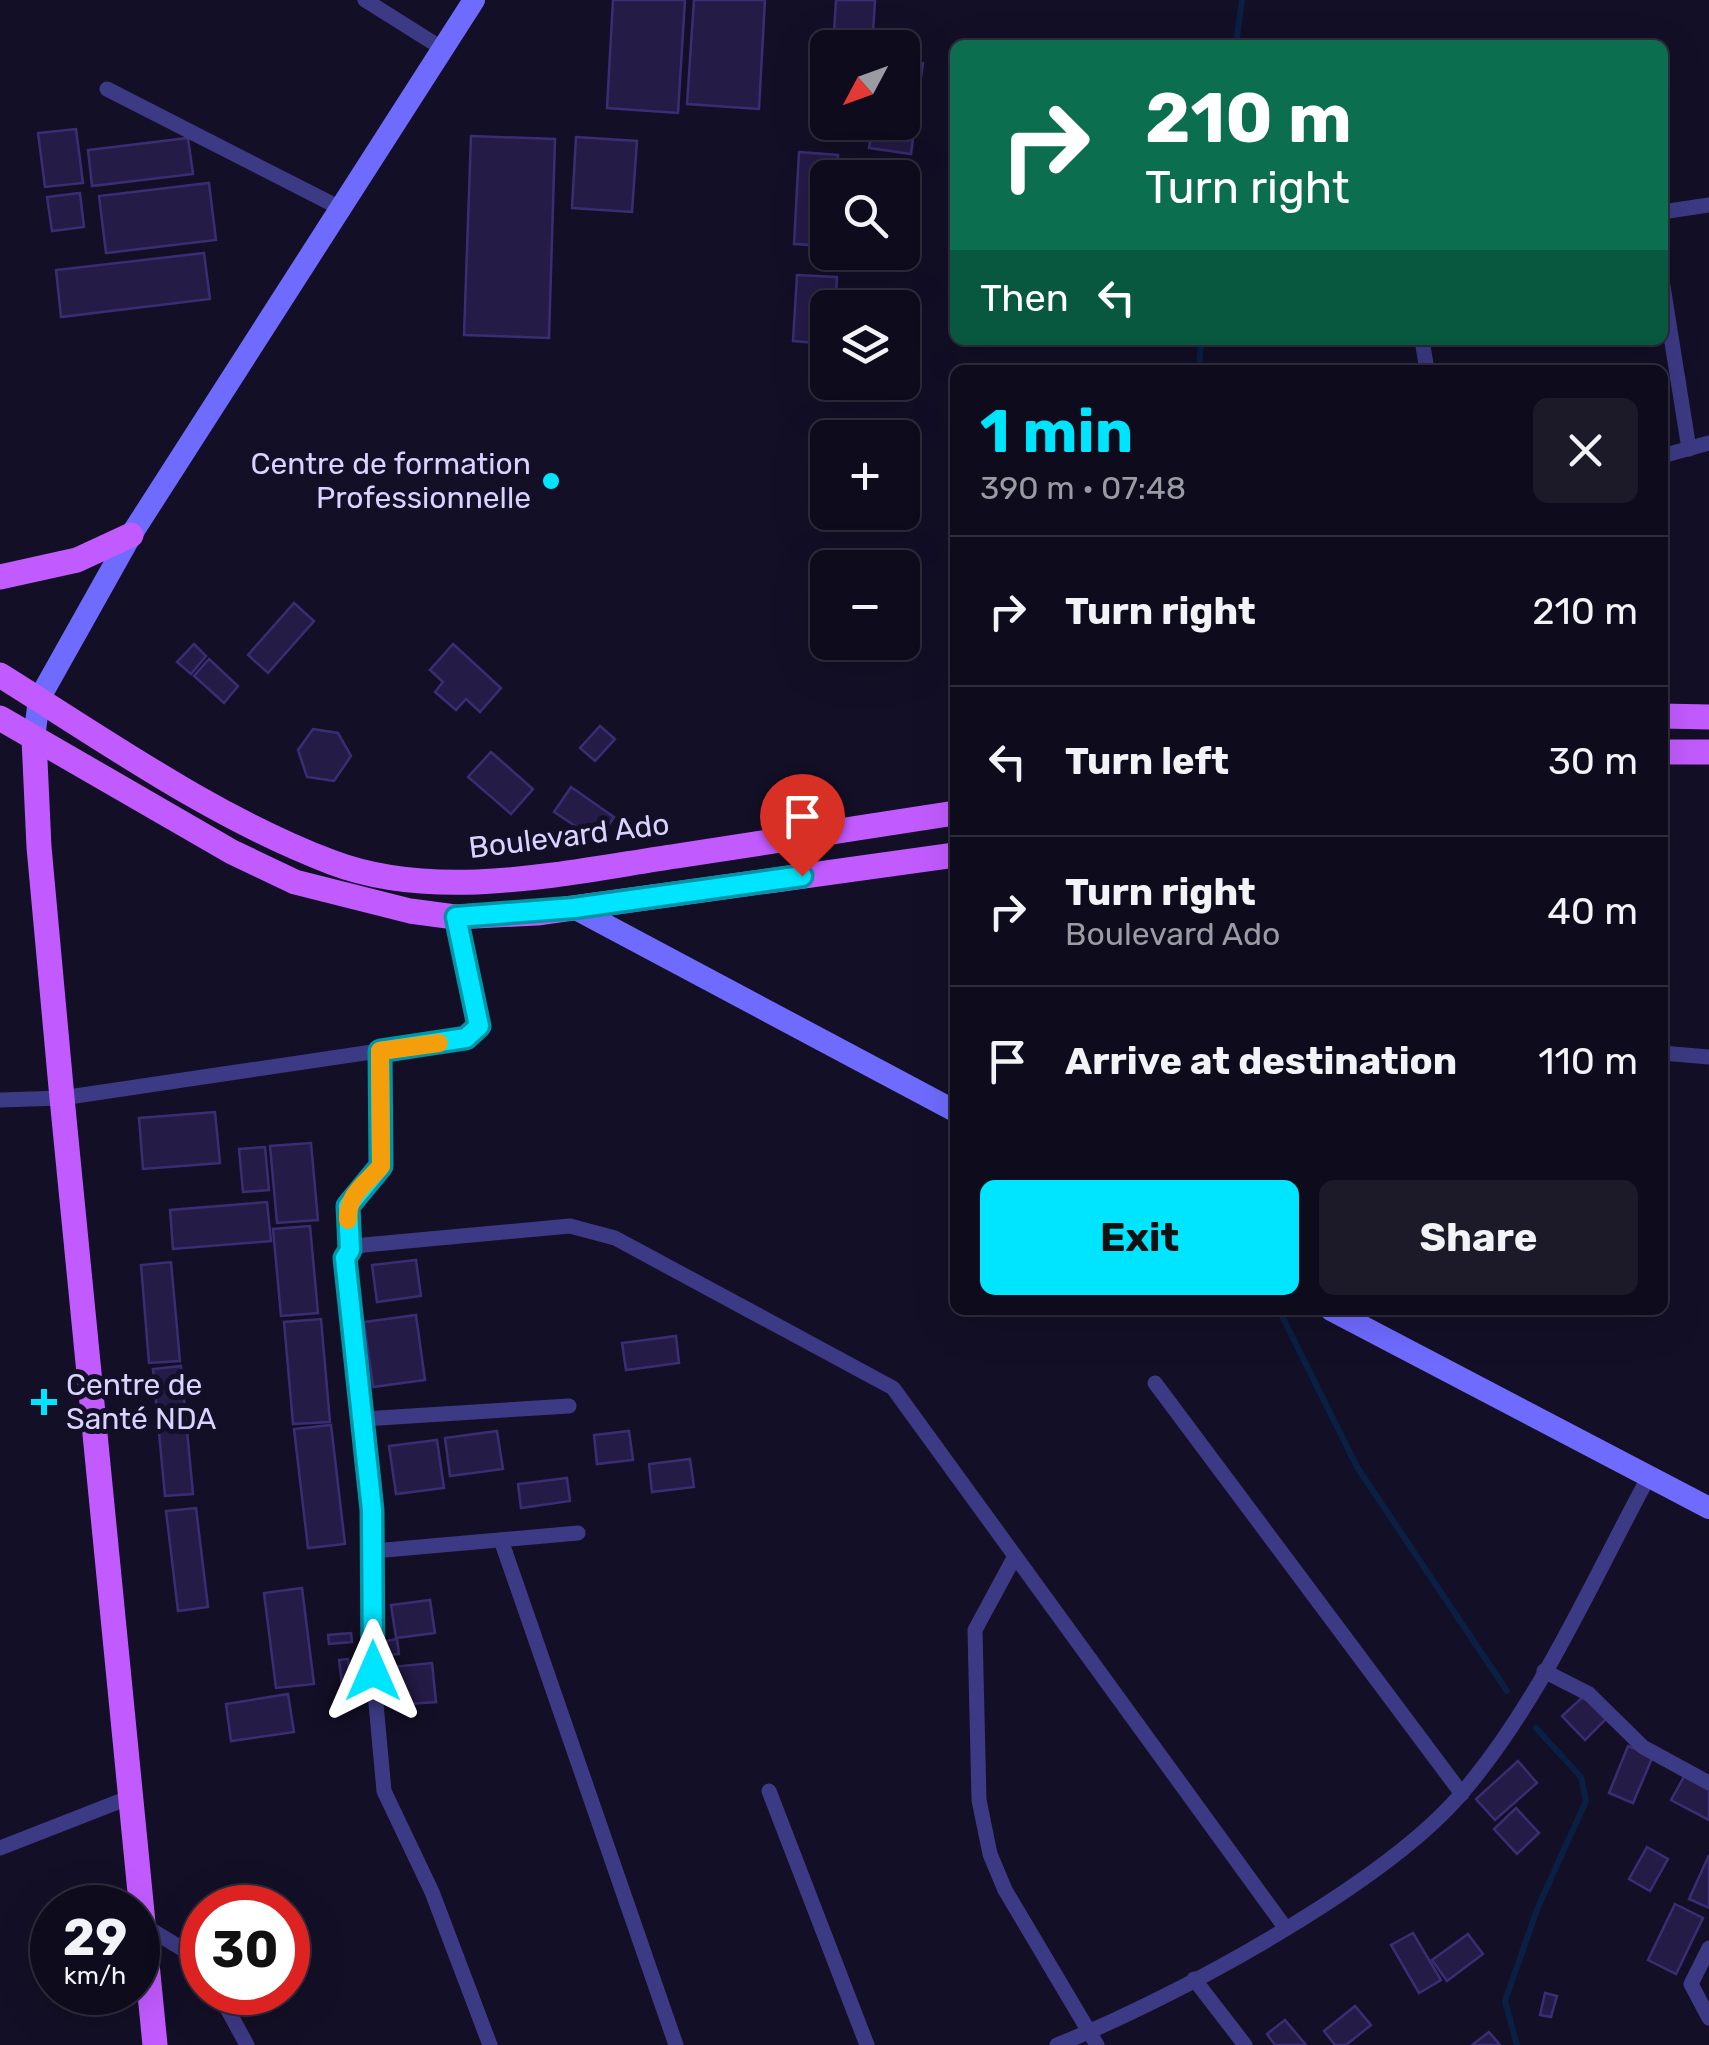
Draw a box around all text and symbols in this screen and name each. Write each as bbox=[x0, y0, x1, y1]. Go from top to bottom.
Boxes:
north arrow bbox=[810, 30, 920, 140]
map controls bbox=[810, 30, 920, 660]
text: 210 m bbox=[1145, 77, 1352, 160]
icon: right bbox=[980, 80, 1110, 210]
button: search bbox=[810, 160, 920, 270]
text: Turn right bbox=[1145, 161, 1349, 214]
icon: left bbox=[1089, 270, 1144, 325]
text: Then bbox=[980, 275, 1069, 321]
button: layers bbox=[810, 290, 920, 400]
text: 1 min bbox=[980, 396, 1133, 467]
button: close bbox=[1533, 398, 1638, 503]
button: + bbox=[810, 420, 920, 530]
place label: Centre de formation Professionnelle bbox=[250, 446, 531, 516]
text: 390 m · 07:48 bbox=[980, 469, 1186, 507]
marker: Centre de formation Professionnelle bbox=[540, 470, 562, 492]
button: − bbox=[810, 550, 920, 660]
icon: right bbox=[980, 584, 1035, 639]
text: Turn right bbox=[1065, 588, 1256, 634]
text: 210 m bbox=[1532, 588, 1638, 634]
icon: left bbox=[980, 734, 1035, 789]
text: Turn left bbox=[1065, 738, 1229, 784]
text: 30 m bbox=[1548, 738, 1638, 784]
pin bbox=[760, 774, 845, 877]
icon: arrive bbox=[775, 789, 830, 844]
street label: Boulevard Ado bbox=[467, 806, 671, 866]
text: Turn right bbox=[1065, 869, 1256, 915]
icon: right bbox=[980, 884, 1035, 939]
text: 40 m bbox=[1547, 888, 1638, 934]
text: Boulevard Ado bbox=[1065, 915, 1280, 953]
icon: arrive bbox=[980, 1034, 1035, 1089]
text: Arrive at destination bbox=[1065, 1038, 1457, 1084]
text: 110 m bbox=[1538, 1038, 1638, 1084]
button: Exit bbox=[980, 1180, 1299, 1295]
button: Share bbox=[1319, 1180, 1638, 1295]
place label: Centre de Santé NDA bbox=[66, 1367, 216, 1437]
marker: Centre de Santé NDA bbox=[31, 1389, 57, 1415]
position arrow bbox=[321, 1619, 425, 1723]
speed limit sign: 30 bbox=[180, 1885, 310, 2015]
text: 29 bbox=[63, 1908, 127, 1968]
text: km/h bbox=[64, 1961, 126, 1990]

